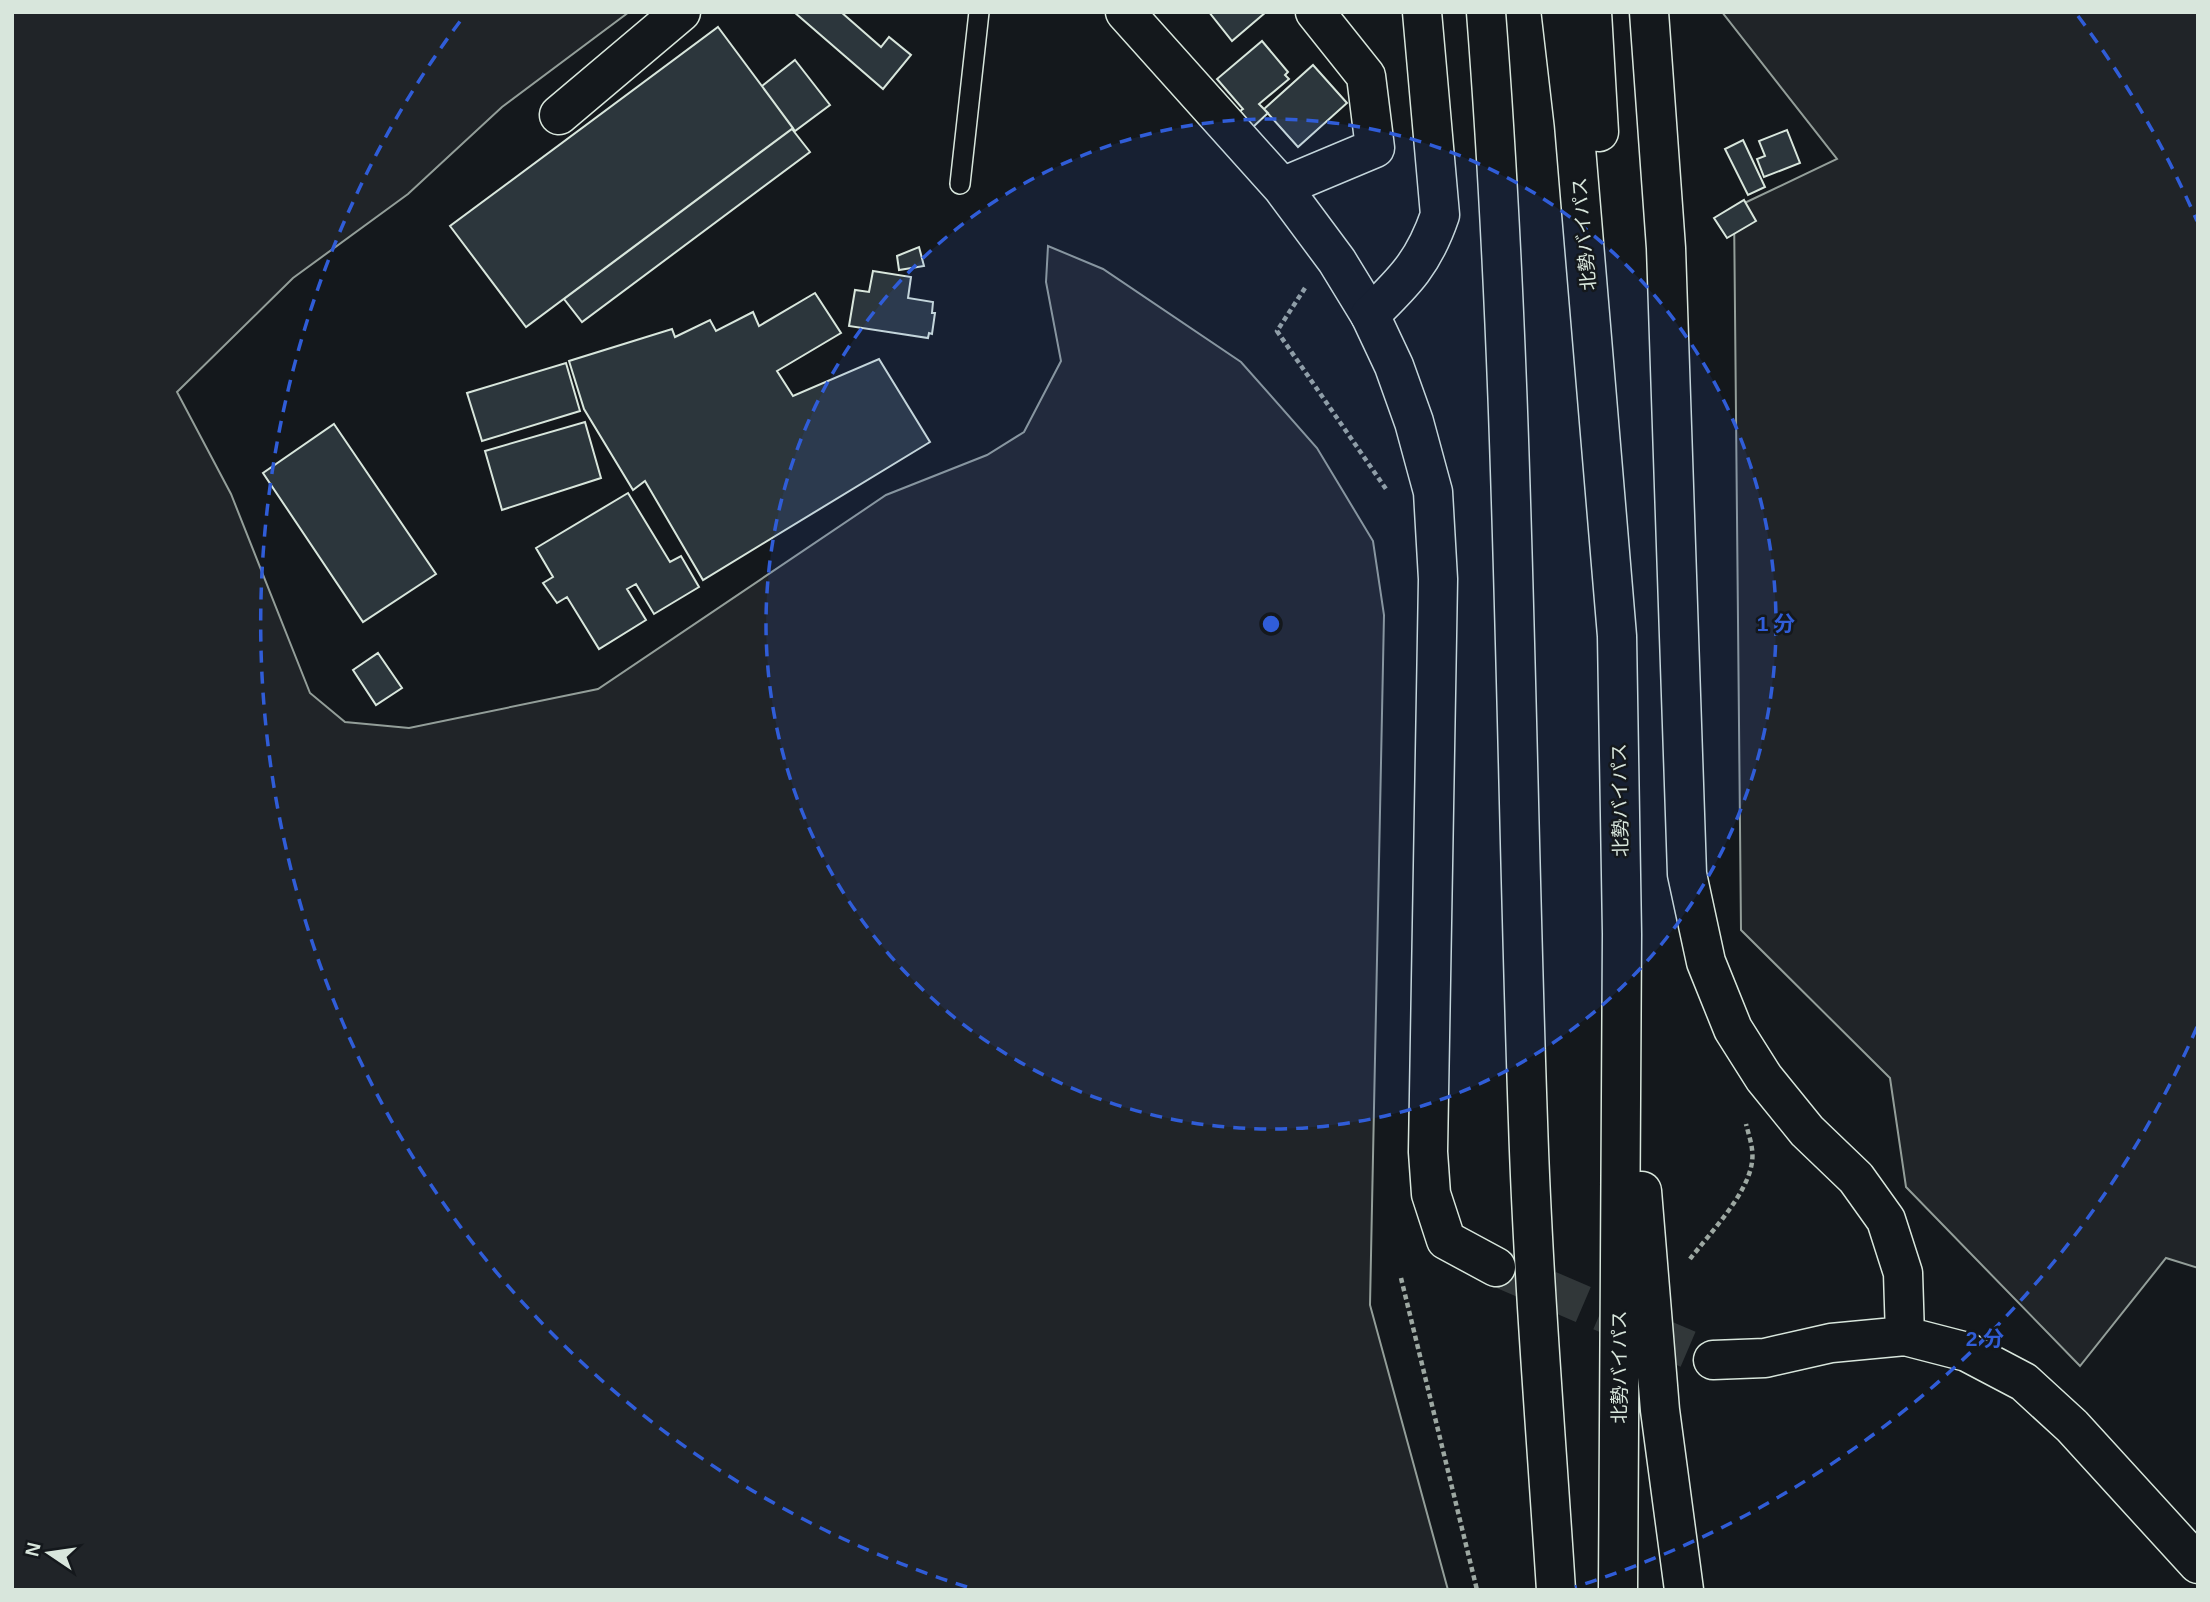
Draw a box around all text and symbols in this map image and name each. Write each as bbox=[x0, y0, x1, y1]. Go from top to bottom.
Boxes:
street label: 北勢バイパス bbox=[1569, 176, 1599, 292]
centre of rings bbox=[1259, 612, 1283, 636]
text: 1 分 bbox=[1757, 612, 1795, 635]
street label: 北勢バイパス bbox=[1609, 743, 1631, 857]
street label: 北勢バイパス bbox=[1609, 1310, 1630, 1424]
text: 2 分 bbox=[1966, 1327, 2004, 1350]
north arrow bbox=[14, 1518, 84, 1588]
text: N bbox=[21, 1540, 45, 1558]

